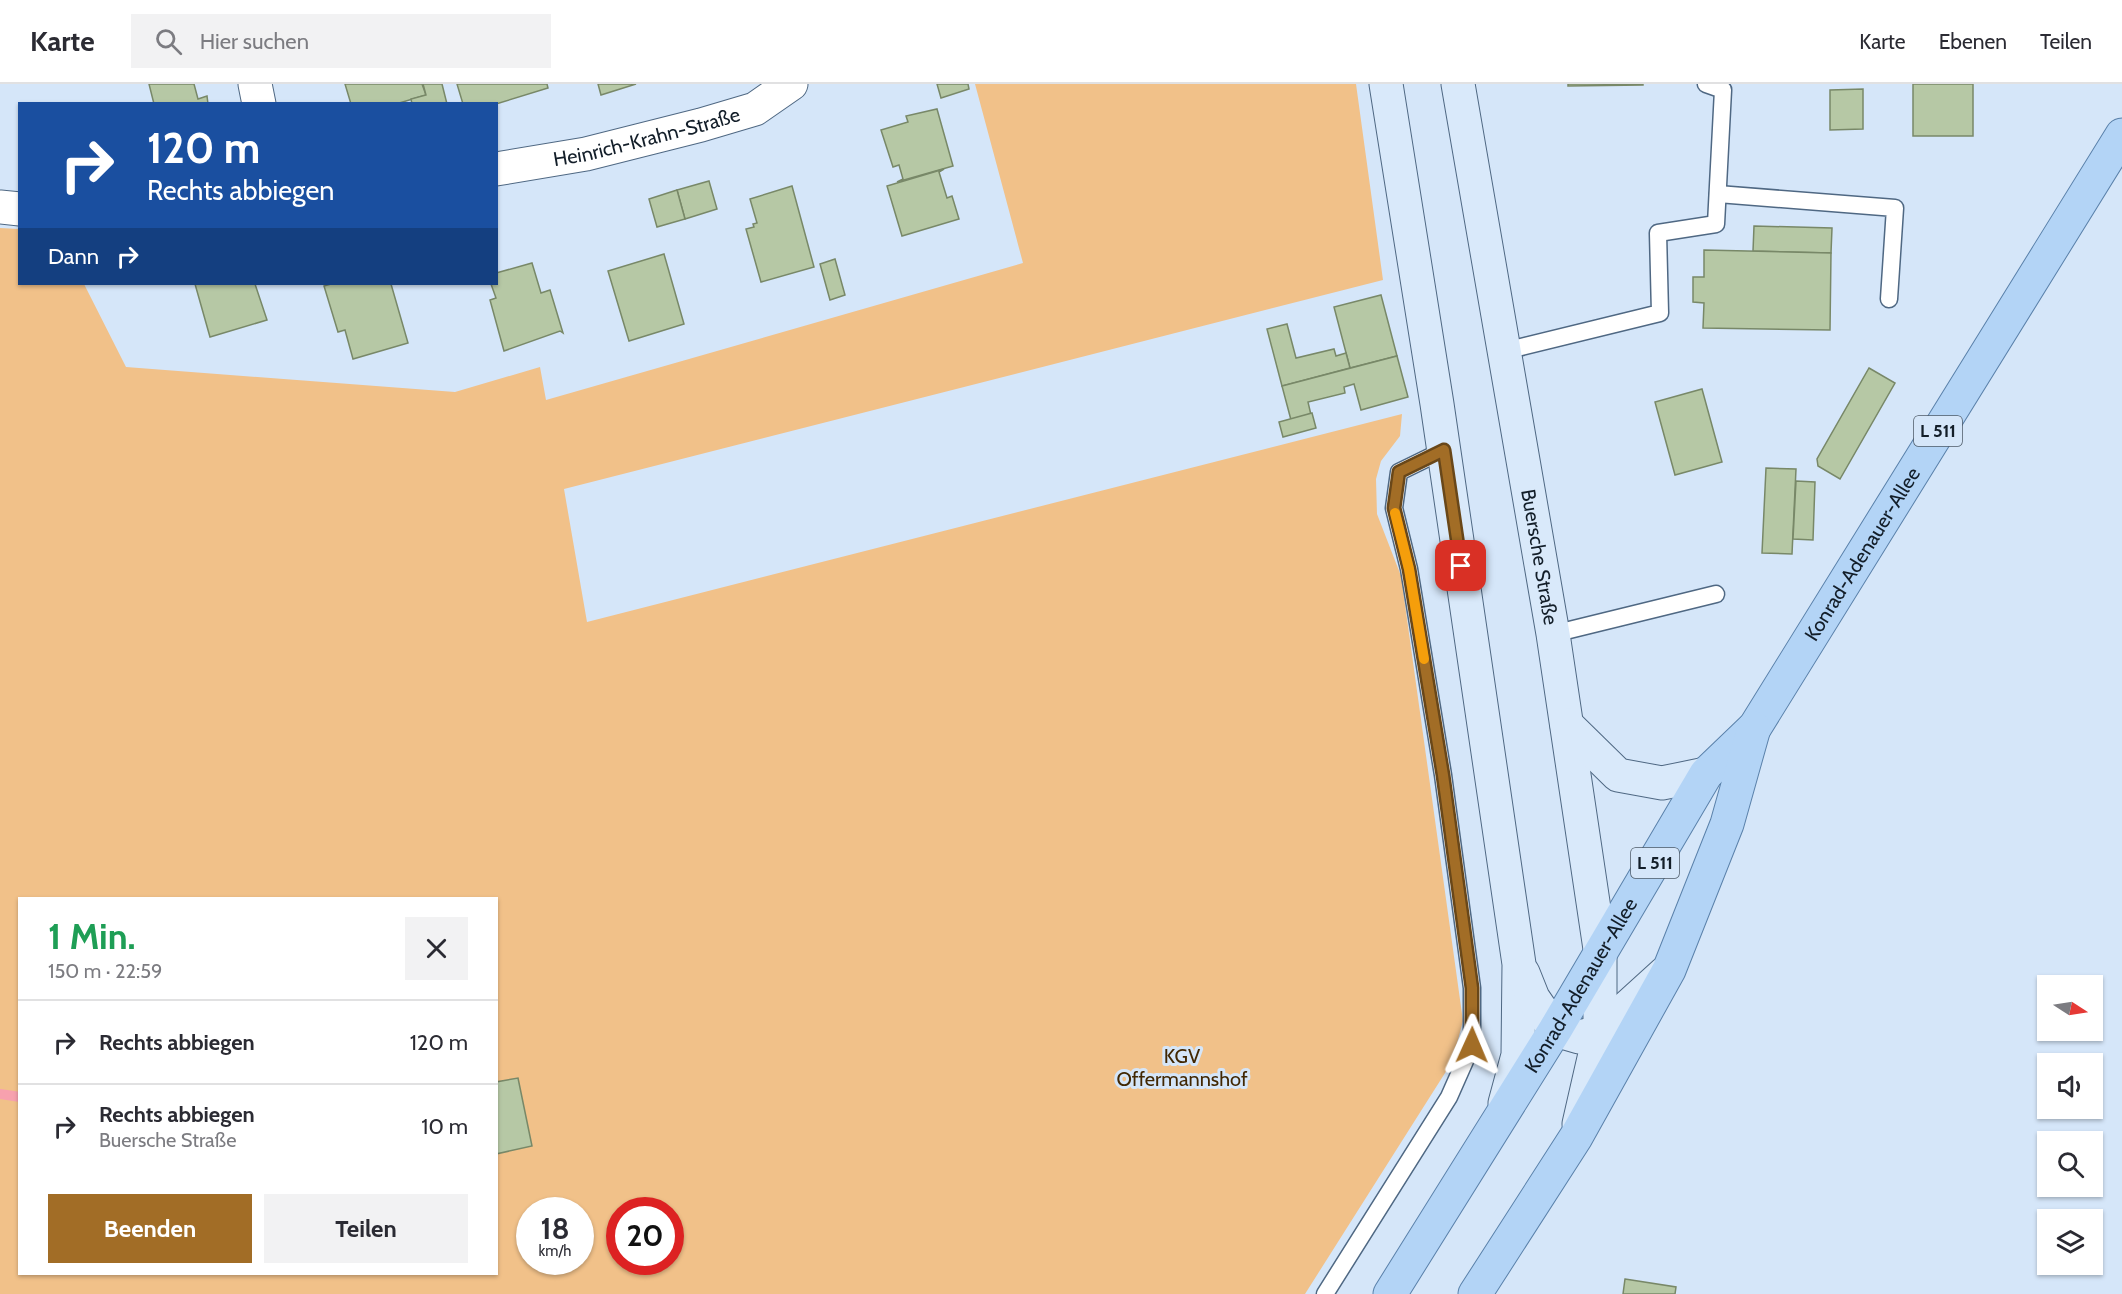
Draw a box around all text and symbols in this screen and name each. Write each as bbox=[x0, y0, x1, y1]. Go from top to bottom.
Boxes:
search box bbox=[131, 14, 551, 68]
text: Karte bbox=[30, 24, 95, 58]
icon: search bbox=[152, 25, 185, 58]
text: Hier suchen bbox=[200, 28, 309, 55]
text: Karte bbox=[1859, 29, 1906, 54]
text: Ebenen bbox=[1939, 29, 2007, 54]
text: Teilen bbox=[2040, 29, 2092, 54]
street label: Heinrich-Krahn-Straße bbox=[551, 102, 743, 171]
text: 120 m bbox=[147, 122, 260, 174]
icon: right bbox=[48, 126, 126, 204]
text: Rechts abbiegen bbox=[147, 174, 334, 207]
icon: right bbox=[111, 240, 144, 273]
text: Dann bbox=[48, 243, 99, 270]
road number: L 511 bbox=[1914, 416, 1962, 446]
street label: Konrad-Adenauer-Allee bbox=[1799, 463, 1925, 645]
street label: Buersche Straße bbox=[1516, 487, 1563, 627]
pin bbox=[1435, 540, 1486, 591]
icon: arrive bbox=[1444, 549, 1477, 582]
road number: L 511 bbox=[1631, 848, 1679, 878]
street label: Konrad-Adenauer-Allee bbox=[1519, 893, 1642, 1077]
text: 1 Min. bbox=[48, 914, 136, 958]
button: close bbox=[405, 917, 468, 980]
text: 150 m · 22:59 bbox=[48, 959, 162, 983]
north arrow bbox=[2037, 975, 2103, 1041]
map controls bbox=[2037, 975, 2103, 1275]
position arrow bbox=[1440, 1013, 1504, 1077]
icon: right bbox=[48, 1026, 81, 1059]
text: Rechts abbiegen bbox=[99, 1029, 255, 1056]
text: 120 m bbox=[410, 1029, 468, 1056]
park label: KGV Offermannshof bbox=[1116, 1044, 1248, 1091]
button: sound bbox=[2037, 1053, 2103, 1119]
text: Rechts abbiegen bbox=[99, 1101, 255, 1128]
icon: right bbox=[48, 1110, 81, 1143]
text: 10 m bbox=[421, 1113, 468, 1140]
text: Buersche Straße bbox=[99, 1128, 236, 1152]
button: search bbox=[2037, 1131, 2103, 1197]
button: Beenden bbox=[48, 1194, 252, 1263]
button: Teilen bbox=[264, 1194, 468, 1263]
speed limit sign: 20 bbox=[606, 1197, 684, 1275]
button: layers bbox=[2037, 1209, 2103, 1275]
text: 18 bbox=[540, 1210, 570, 1247]
text: km/h bbox=[539, 1242, 571, 1260]

